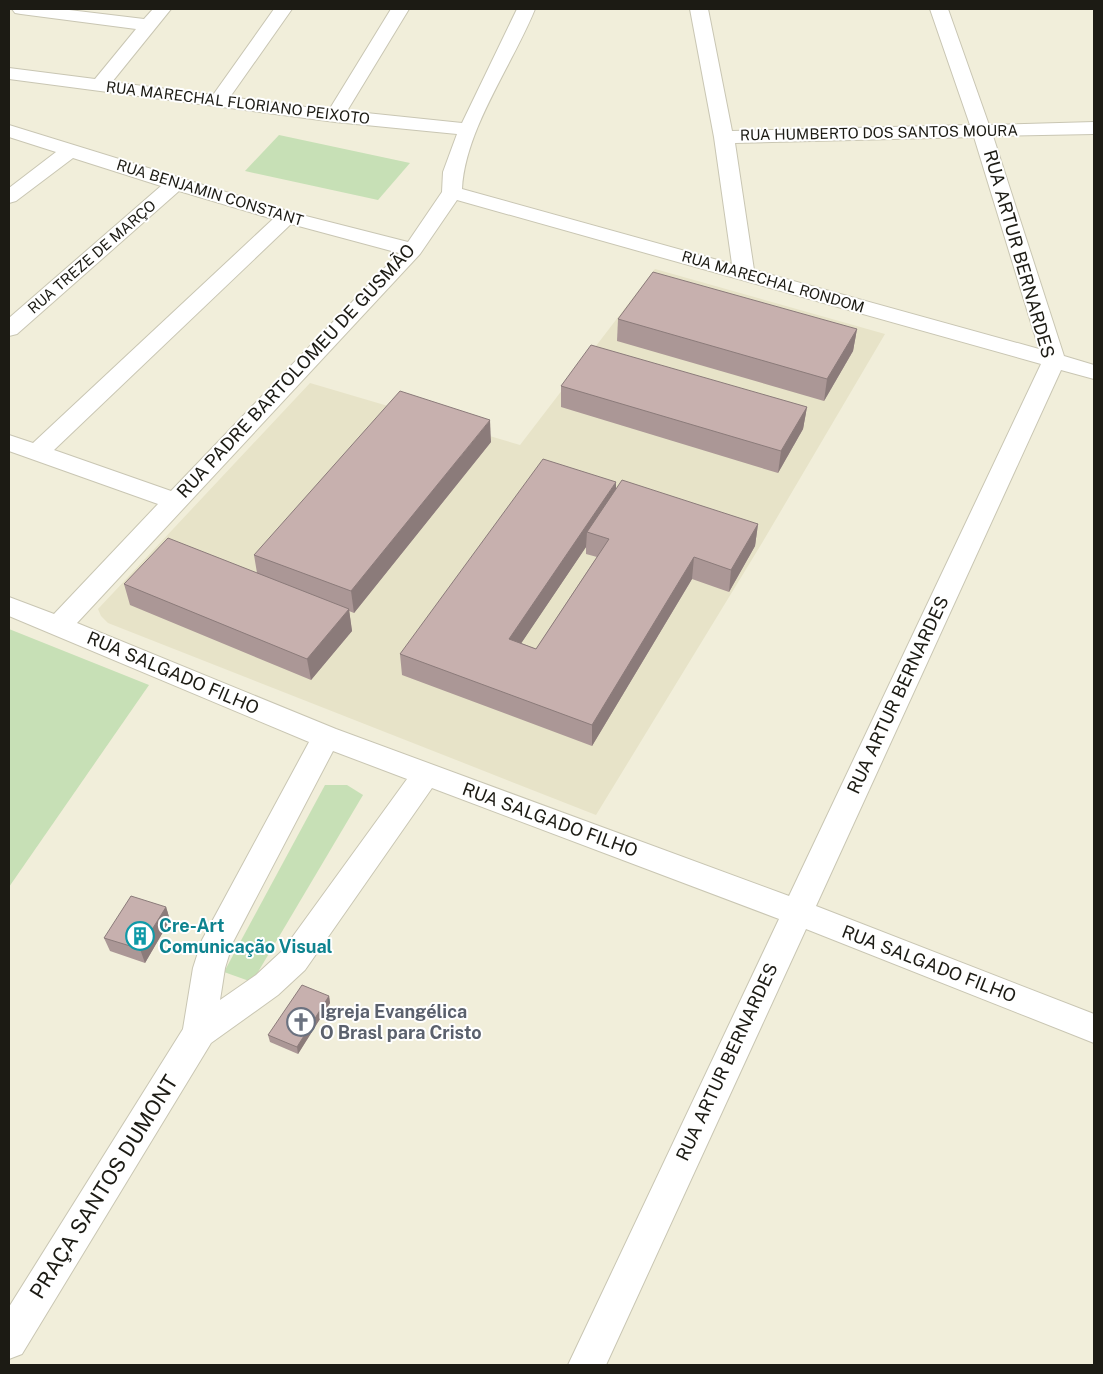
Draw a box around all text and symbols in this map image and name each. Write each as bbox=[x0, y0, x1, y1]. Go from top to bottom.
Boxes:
street label: RUA MARECHAL FLORIANO PEIXOTO bbox=[105, 78, 371, 127]
street label: RUA HUMBERTO DOS SANTOS MOURA bbox=[740, 122, 1019, 143]
street label: RUA ARTUR BERNARDES bbox=[980, 147, 1059, 360]
street label: RUA BENJAMIN CONSTANT bbox=[115, 156, 306, 229]
street label: RUA TREZE DE MARÇO bbox=[24, 197, 159, 317]
street label: RUA PADRE BARTOLOMEU DE GUSMÃO bbox=[172, 239, 419, 502]
street label: RUA MARECHAL RONDOM bbox=[680, 247, 866, 316]
street label: RUA ARTUR BERNARDES bbox=[842, 593, 953, 797]
street label: RUA SALGADO FILHO bbox=[84, 627, 262, 718]
street label: RUA SALGADO FILHO bbox=[460, 778, 641, 861]
place label: Cre-Art Comunicação Visual bbox=[159, 915, 333, 957]
building icon: Cre-Art Comunicação Visual bbox=[125, 921, 155, 951]
street label: RUA SALGADO FILHO bbox=[839, 921, 1019, 1006]
street label: RUA ARTUR BERNARDES bbox=[671, 960, 782, 1164]
place label: Igreja Evangélica O Brasl para Cristo bbox=[320, 1001, 482, 1043]
church icon: Igreja Evangélica O Brasl para Cristo bbox=[286, 1007, 316, 1037]
street label: PRAÇA SANTOS DUMONT bbox=[24, 1070, 183, 1303]

